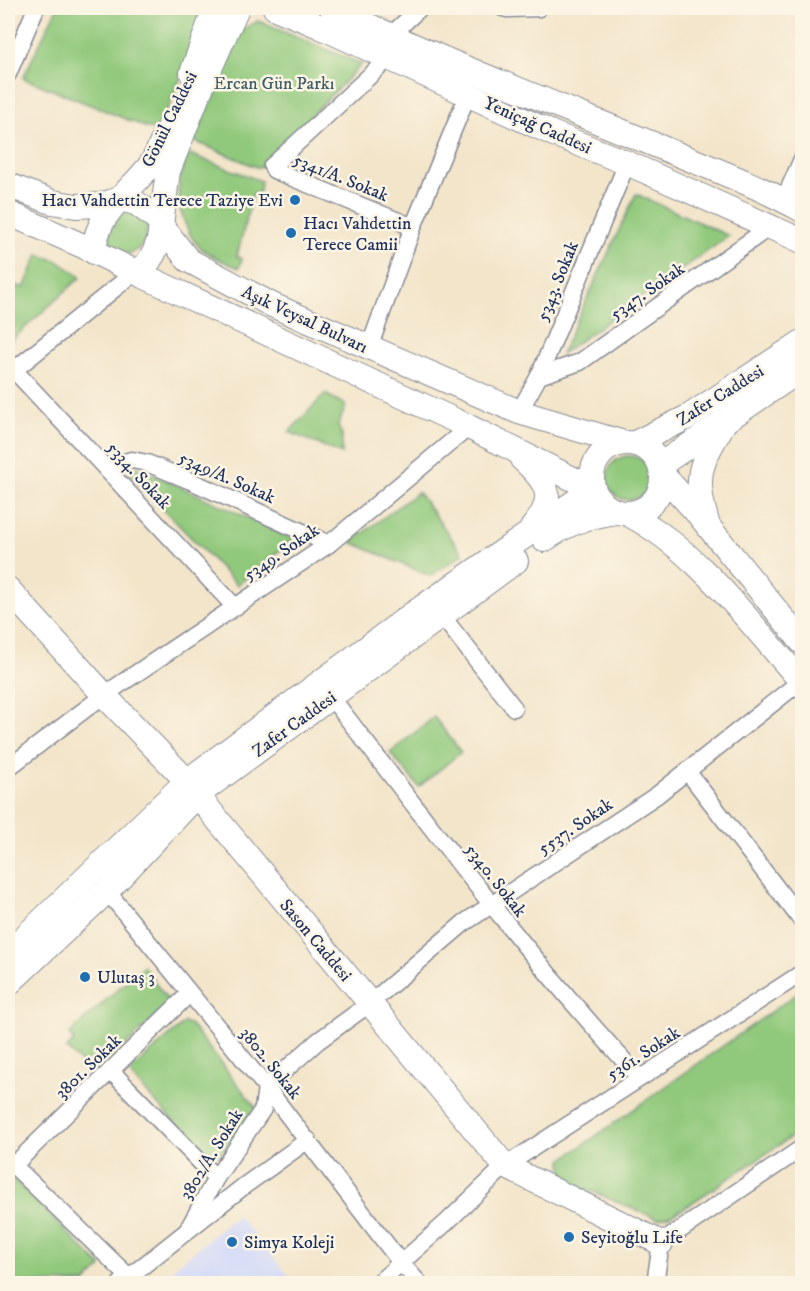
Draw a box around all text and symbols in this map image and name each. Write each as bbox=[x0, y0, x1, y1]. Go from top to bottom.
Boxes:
street label: Gönül Caddesi bbox=[137, 68, 203, 171]
park label: Ercan Gün Parkı bbox=[214, 73, 334, 95]
street label: Yeniçağ Caddesi bbox=[480, 92, 595, 159]
street label: 5341/A. Sokak bbox=[290, 149, 392, 207]
place label: Hacı Vahdettin Terece Taziye Evi bbox=[41, 190, 283, 212]
marker: Hacı Vahdettin Terece Taziye Evi bbox=[288, 193, 302, 207]
place label: Hacı Vahdettin Terece Camii bbox=[303, 213, 412, 256]
marker: Hacı Vahdettin Terece Camii bbox=[284, 226, 298, 240]
street label: 5343. Sokak bbox=[532, 238, 584, 325]
street label: 5347. Sokak bbox=[606, 258, 689, 326]
street label: Aşık Veysal Bulvarı bbox=[238, 281, 371, 359]
street label: Zafer Caddesi bbox=[673, 360, 768, 431]
street label: 5334. Sokak bbox=[101, 437, 175, 514]
street label: 5349/A. Sokak bbox=[175, 447, 278, 509]
street label: 5349. Sokak bbox=[239, 519, 324, 586]
street label: Zafer Caddesi bbox=[248, 687, 341, 763]
street label: 5537. Sokak bbox=[534, 794, 617, 860]
street label: 5340. Sokak bbox=[460, 839, 531, 922]
street label: Sason Caddesi bbox=[274, 895, 356, 986]
place label: Ulutaş 3 bbox=[97, 967, 155, 989]
marker: Ulutaş 3 bbox=[78, 970, 92, 984]
street label: 5361. Sokak bbox=[603, 1022, 685, 1086]
street label: 3802. Sokak bbox=[235, 1023, 306, 1104]
street label: 3801. Sokak bbox=[51, 1030, 126, 1104]
street label: 3802/A. Sokak bbox=[175, 1105, 248, 1204]
place label: Seyitoğlu Life bbox=[581, 1227, 683, 1249]
marker: Seyitoğlu Life bbox=[562, 1230, 576, 1244]
place label: Simya Koleji bbox=[244, 1232, 334, 1254]
marker: Simya Koleji bbox=[225, 1235, 239, 1249]

